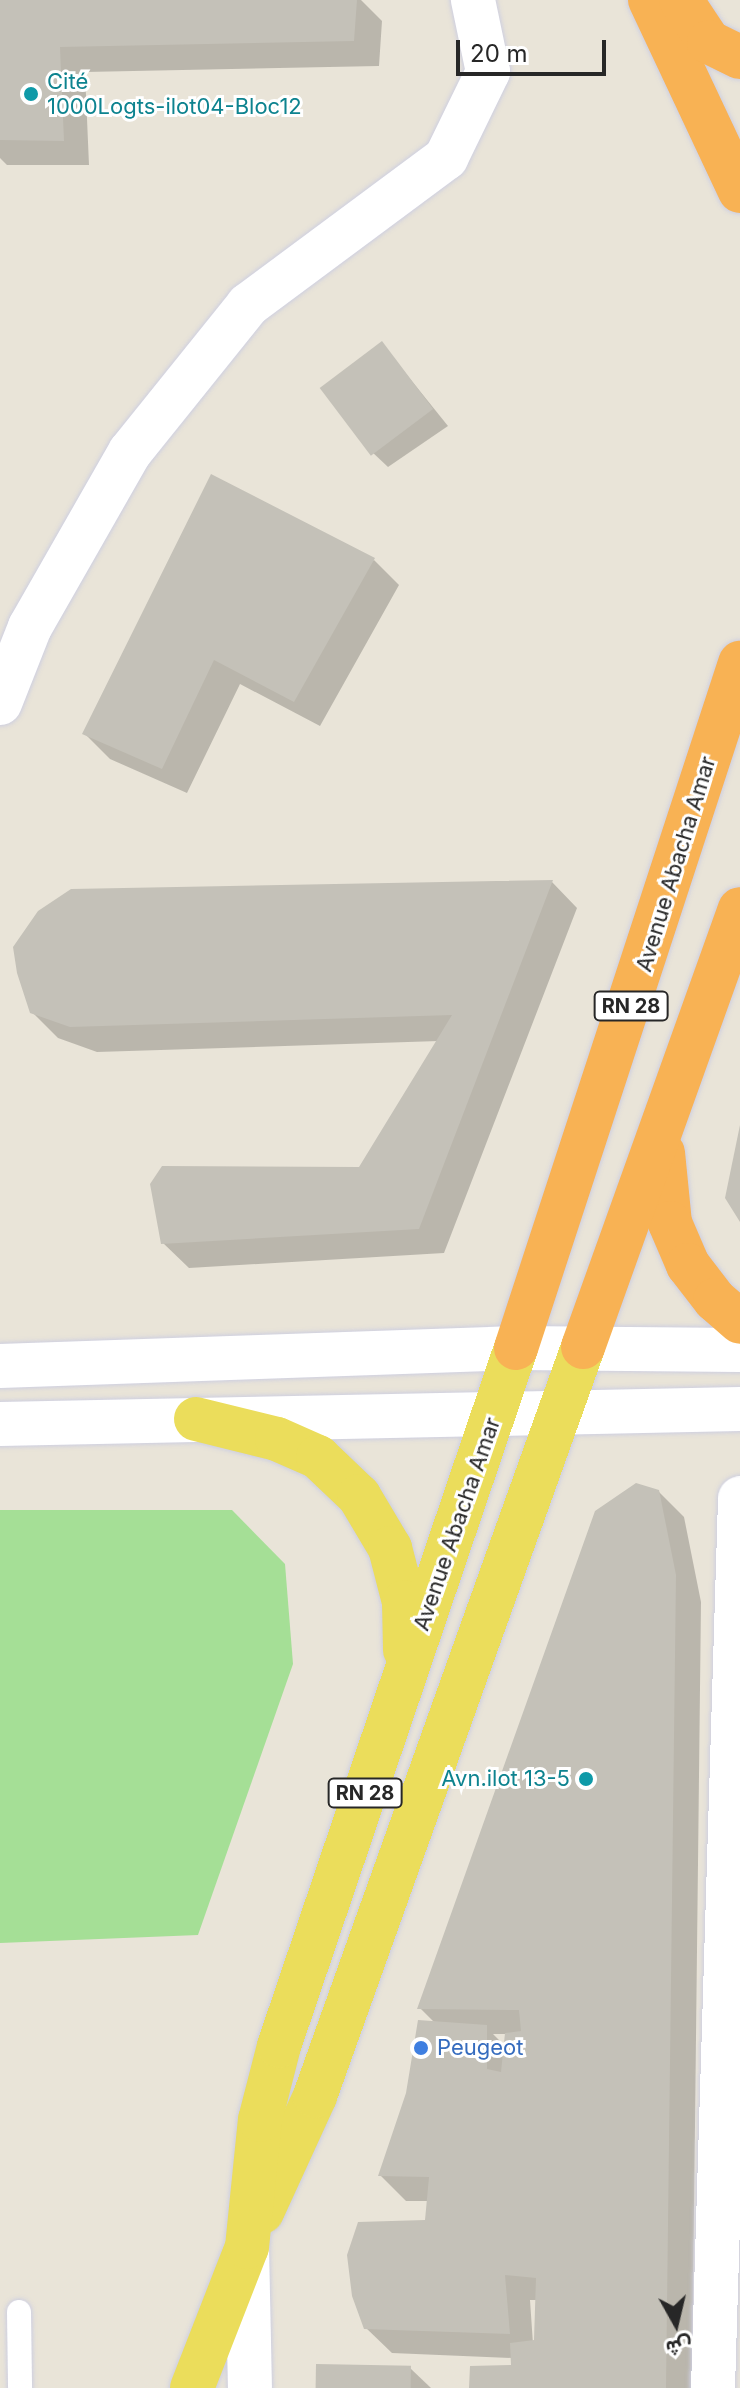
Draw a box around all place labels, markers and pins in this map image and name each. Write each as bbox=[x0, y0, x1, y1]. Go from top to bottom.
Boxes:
place label: Cité 1000Logts-ilot04-Bloc12 bbox=[47, 68, 302, 120]
marker: Cité 1000Logts-ilot04-Bloc12 bbox=[22, 85, 40, 103]
place label: Avn.ilot 13-5 bbox=[441, 1766, 570, 1792]
marker: Avn.ilot 13-5 bbox=[577, 1770, 595, 1788]
place label: Peugeot bbox=[437, 2035, 523, 2061]
marker: Peugeot bbox=[412, 2039, 430, 2057]

